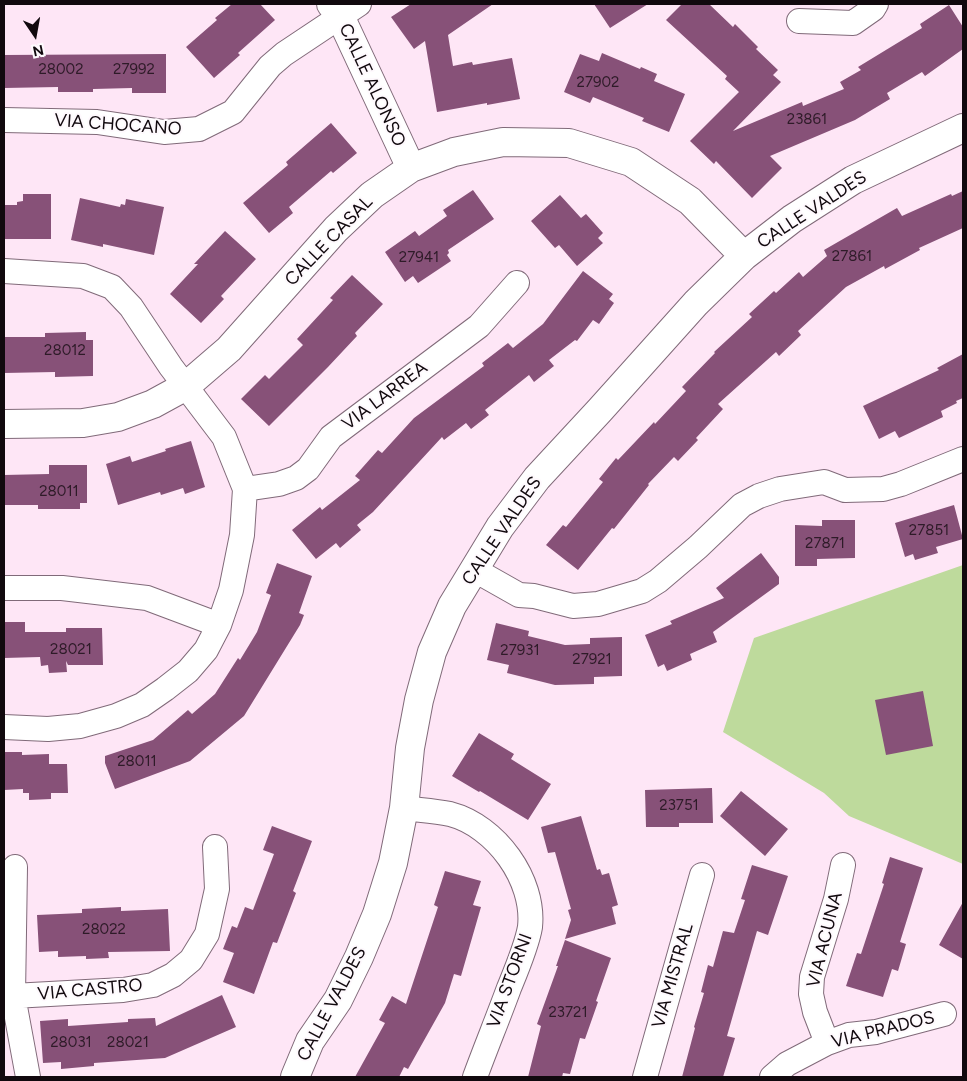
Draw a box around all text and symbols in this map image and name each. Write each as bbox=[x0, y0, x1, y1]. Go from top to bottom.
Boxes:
north arrow bbox=[10, 10, 60, 60]
street label: CALLE ALONSO bbox=[334, 20, 410, 150]
text: N bbox=[31, 41, 45, 60]
house number: 28002 bbox=[38, 61, 84, 79]
house number: 27992 bbox=[113, 61, 155, 79]
house number: 27902 bbox=[577, 74, 619, 92]
street label: VIA CHOCANO bbox=[54, 110, 182, 140]
house number: 23861 bbox=[787, 111, 827, 129]
street label: CALLE VALDES bbox=[753, 167, 871, 253]
street label: CALLE CASAL bbox=[281, 192, 377, 290]
house number: 27861 bbox=[832, 248, 872, 266]
house number: 27941 bbox=[399, 249, 439, 267]
house number: 28012 bbox=[44, 342, 86, 360]
street label: VIA LARREA bbox=[338, 357, 432, 435]
street label: CALLE VALDES bbox=[458, 473, 546, 589]
house number: 28011 bbox=[39, 483, 79, 501]
house number: 27851 bbox=[909, 522, 949, 540]
house number: 27871 bbox=[805, 535, 845, 553]
house number: 28021 bbox=[50, 641, 92, 659]
house number: 27931 bbox=[500, 642, 540, 660]
house number: 27921 bbox=[572, 651, 612, 669]
house number: 28011 bbox=[117, 753, 157, 771]
house number: 23751 bbox=[659, 797, 699, 815]
street label: VIA ACUNA bbox=[803, 890, 847, 990]
house number: 28022 bbox=[82, 921, 126, 939]
street label: VIA MISTRAL bbox=[648, 921, 698, 1031]
street label: VIA STORNI bbox=[483, 931, 537, 1031]
street label: CALLE VALDES bbox=[293, 943, 371, 1065]
street label: VIA CASTRO bbox=[37, 975, 143, 1005]
house number: 23721 bbox=[548, 1004, 588, 1022]
street label: VIA PRADOS bbox=[829, 1007, 937, 1053]
house number: 28031 bbox=[50, 1034, 92, 1052]
house number: 28021 bbox=[107, 1034, 149, 1052]

